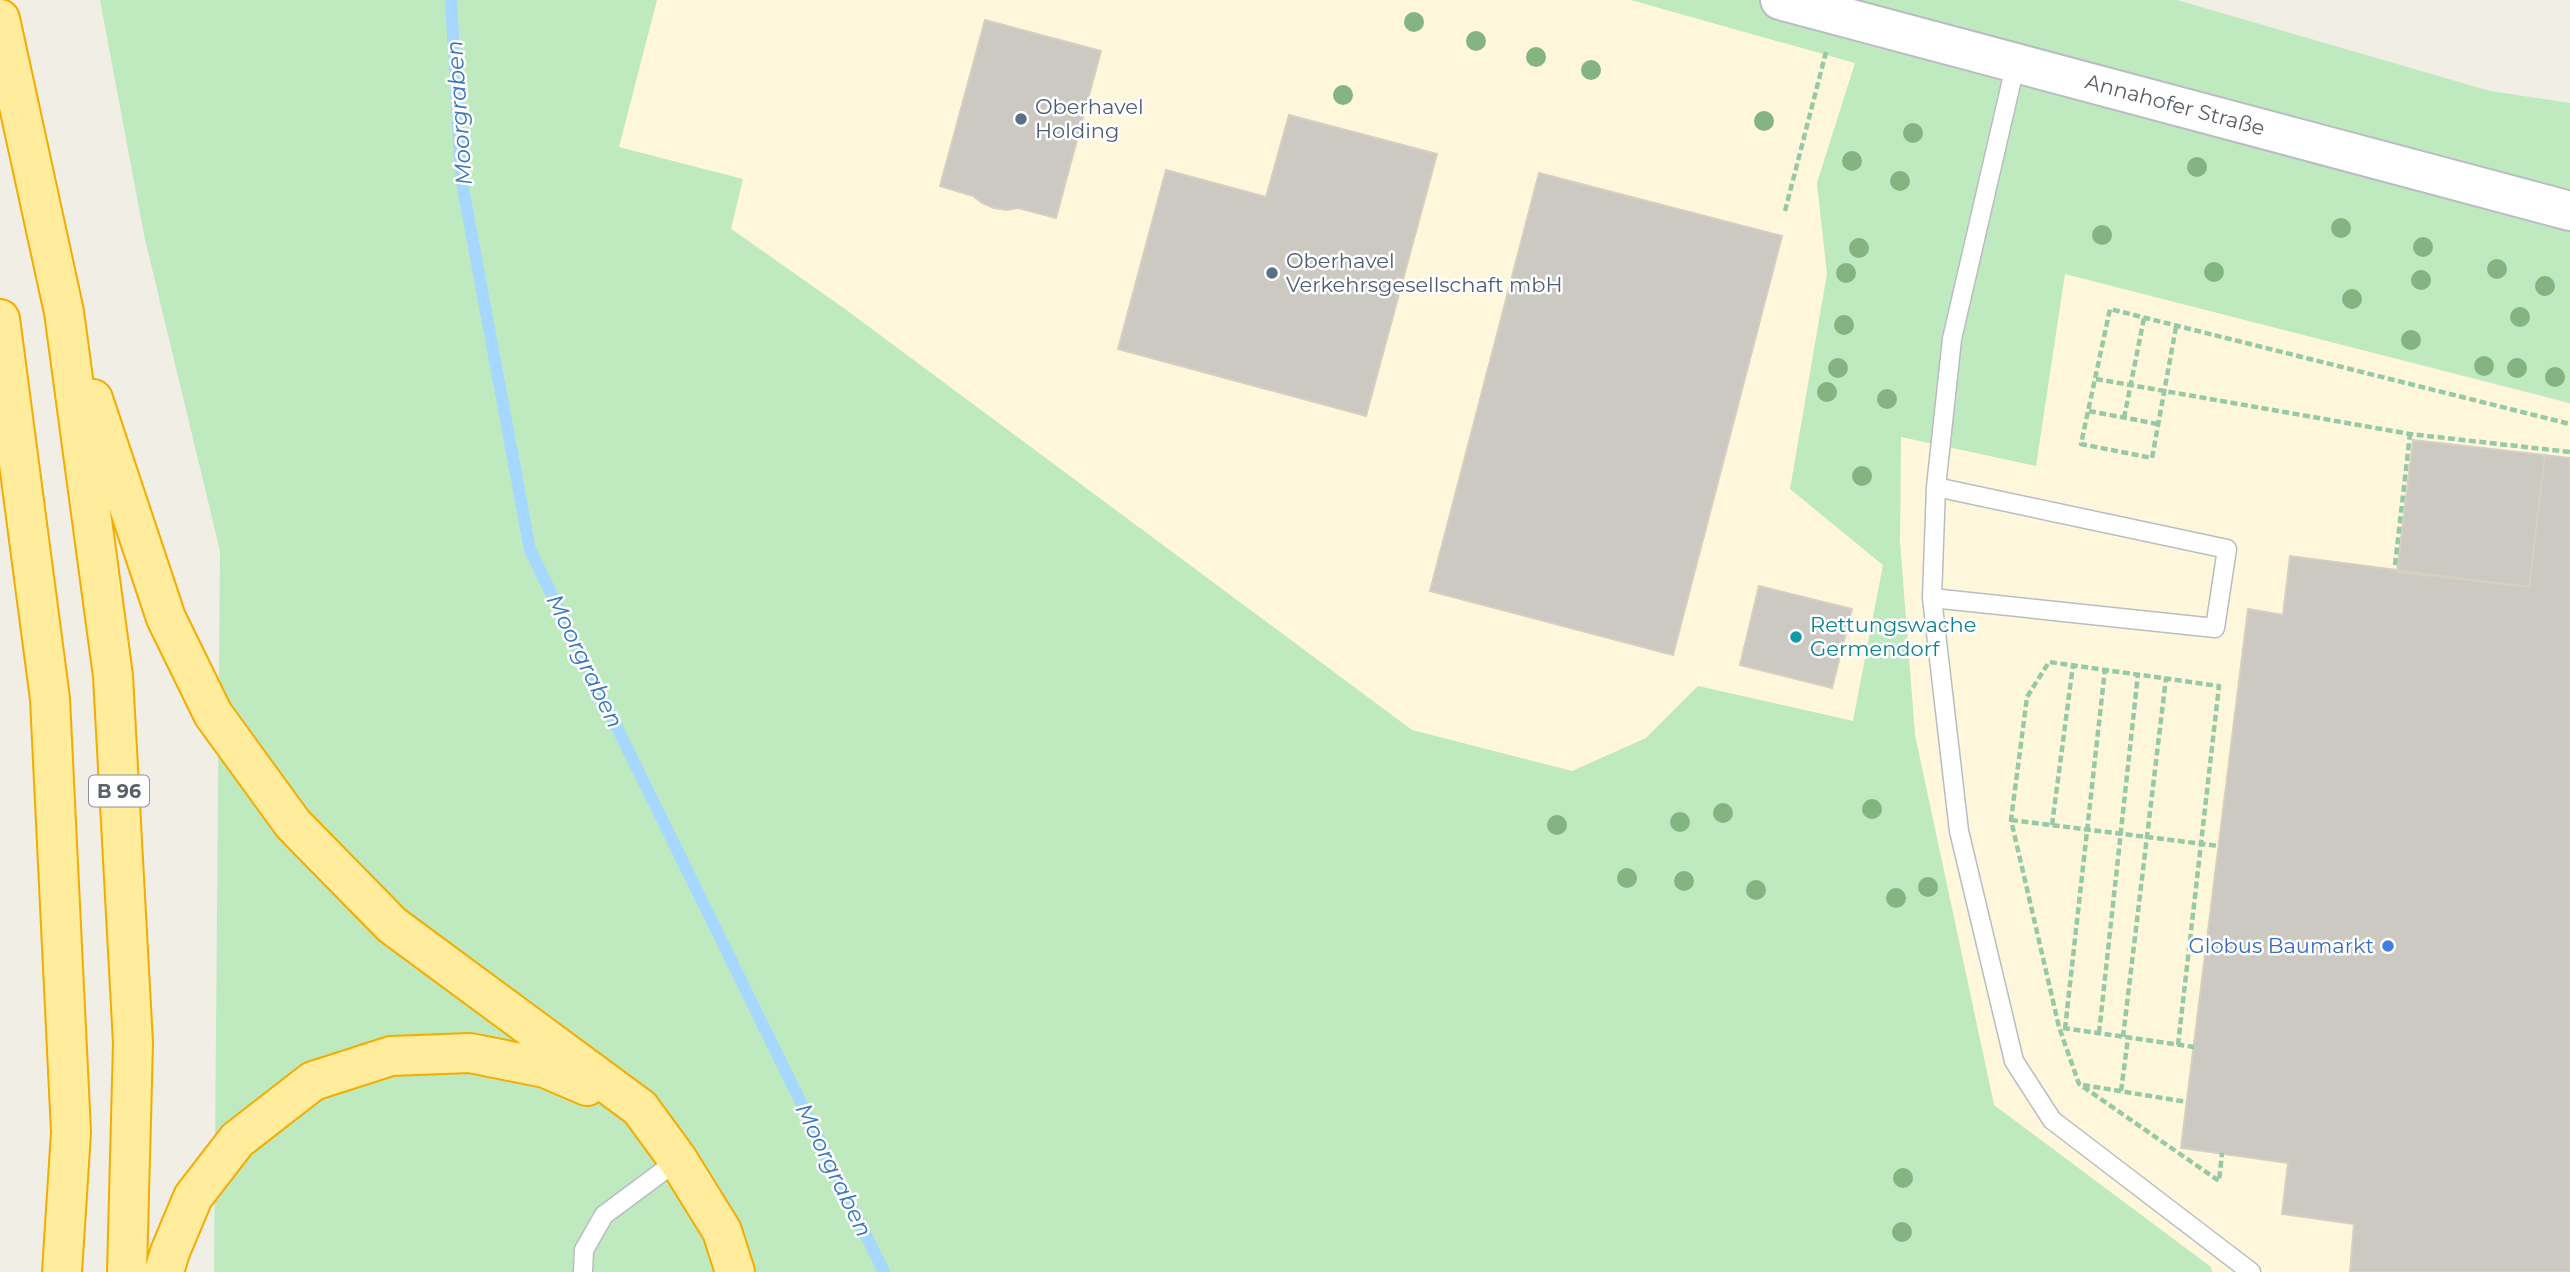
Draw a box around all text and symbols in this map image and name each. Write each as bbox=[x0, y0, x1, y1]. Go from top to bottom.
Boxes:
water label: Moorgraben bbox=[440, 40, 478, 186]
street label: Annahofer Straße bbox=[2083, 69, 2268, 141]
place label: Oberhavel Holding bbox=[1035, 94, 1144, 143]
marker: Oberhavel Holding bbox=[1013, 111, 1029, 127]
place label: Oberhavel Verkehrsgesellschaft mbH bbox=[1286, 248, 1563, 297]
marker: Oberhavel Verkehrsgesellschaft mbH bbox=[1264, 265, 1280, 281]
water label: Moorgraben bbox=[541, 590, 629, 732]
place label: Rettungswache Germendorf bbox=[1810, 612, 1976, 661]
marker: Rettungswache Germendorf bbox=[1788, 629, 1804, 645]
road number: B 96 bbox=[89, 776, 149, 806]
place label: Globus Baumarkt bbox=[2189, 933, 2374, 958]
marker: Globus Baumarkt bbox=[2380, 938, 2396, 954]
water label: Moorgraben bbox=[790, 1099, 878, 1241]

